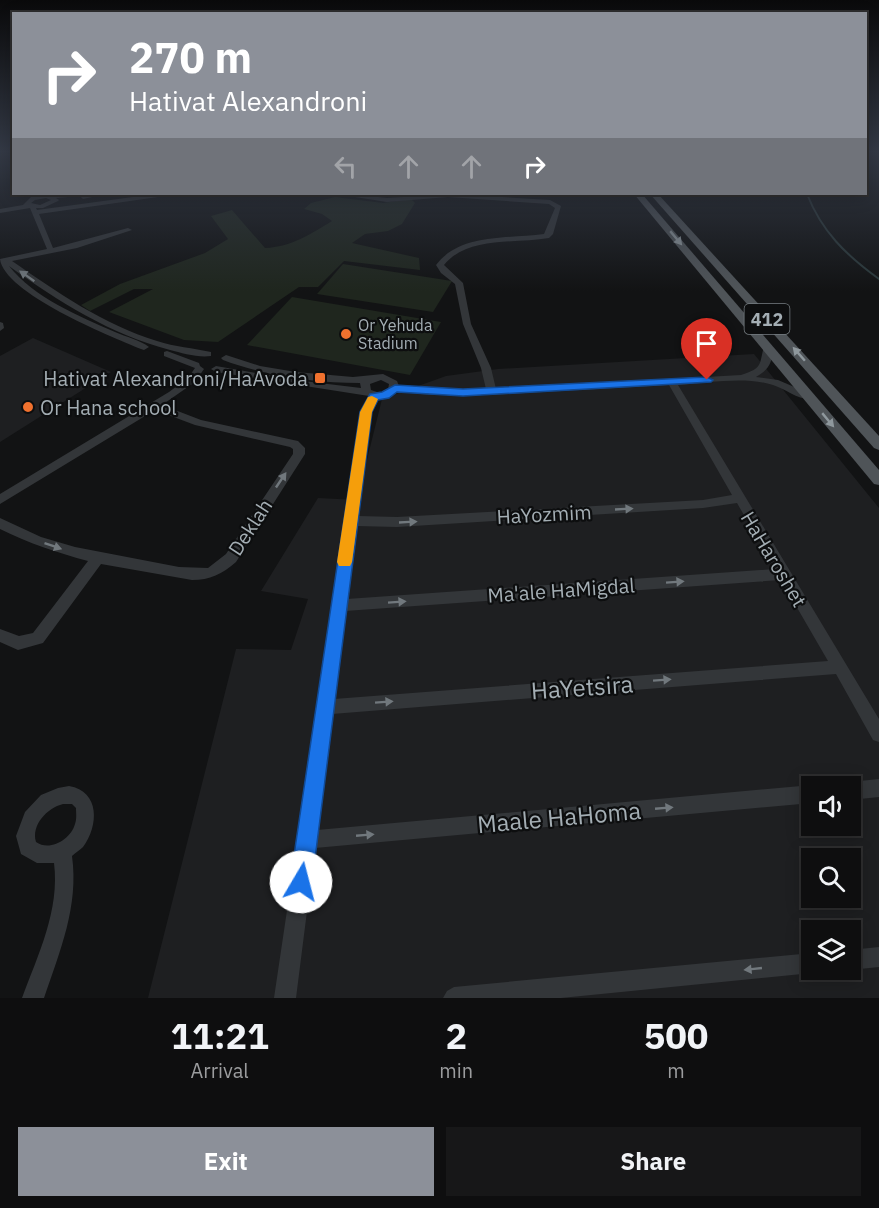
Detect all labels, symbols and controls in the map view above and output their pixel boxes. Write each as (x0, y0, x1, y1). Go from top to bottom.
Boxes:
text: 270 m (129, 30, 252, 85)
icon: right (30, 36, 108, 114)
text: Hativat Alexandroni (129, 83, 367, 118)
icon: left (329, 150, 362, 183)
icon: ahead (392, 150, 425, 183)
icon: ahead (455, 150, 488, 183)
icon: right (518, 150, 551, 183)
one-way arrow (669, 230, 682, 246)
one-way arrow (20, 270, 36, 282)
road number: 412 (744, 304, 789, 334)
place label: Or Yehuda Stadium (358, 315, 433, 353)
pin (681, 318, 732, 380)
marker: Or Yehuda Stadium (339, 327, 353, 341)
icon: arrive (690, 327, 723, 360)
one-way arrow (792, 346, 805, 362)
place label: Hativat Alexandroni/HaAvoda (43, 365, 308, 392)
marker: Hativat Alexandroni/HaAvoda (313, 371, 327, 385)
place label: Or Hana school (40, 394, 177, 421)
marker: Or Hana school (21, 400, 35, 414)
one-way arrow (821, 412, 834, 427)
one-way arrow (276, 471, 287, 488)
street label: Deklah (222, 493, 278, 561)
street label: HaYozmim (496, 498, 592, 530)
one-way arrow (614, 504, 633, 513)
street label: HaHaroshet (735, 506, 813, 612)
one-way arrow (399, 517, 418, 526)
one-way arrow (44, 542, 62, 552)
street label: Ma'ale HaMigdal (486, 571, 636, 609)
one-way arrow (666, 577, 685, 587)
one-way arrow (387, 597, 406, 607)
street label: HaYetsira (530, 667, 634, 707)
one-way arrow (652, 676, 671, 685)
one-way arrow (374, 697, 393, 707)
map controls (801, 776, 861, 980)
button: sound (801, 776, 861, 836)
street label: Maale HaHoma (476, 794, 642, 840)
one-way arrow (654, 803, 673, 813)
one-way arrow (356, 830, 375, 840)
button: search (801, 848, 861, 908)
position arrow (269, 850, 333, 914)
button: layers (801, 920, 861, 980)
one-way arrow (744, 964, 763, 974)
text: 11:21 (171, 1012, 269, 1059)
text: 2 (445, 1012, 467, 1059)
text: 500 (644, 1012, 708, 1059)
text: Arrival (191, 1057, 249, 1084)
text: min (439, 1057, 473, 1084)
text: m (667, 1057, 685, 1084)
button: Exit (18, 1127, 434, 1196)
button: Share (446, 1127, 861, 1196)

